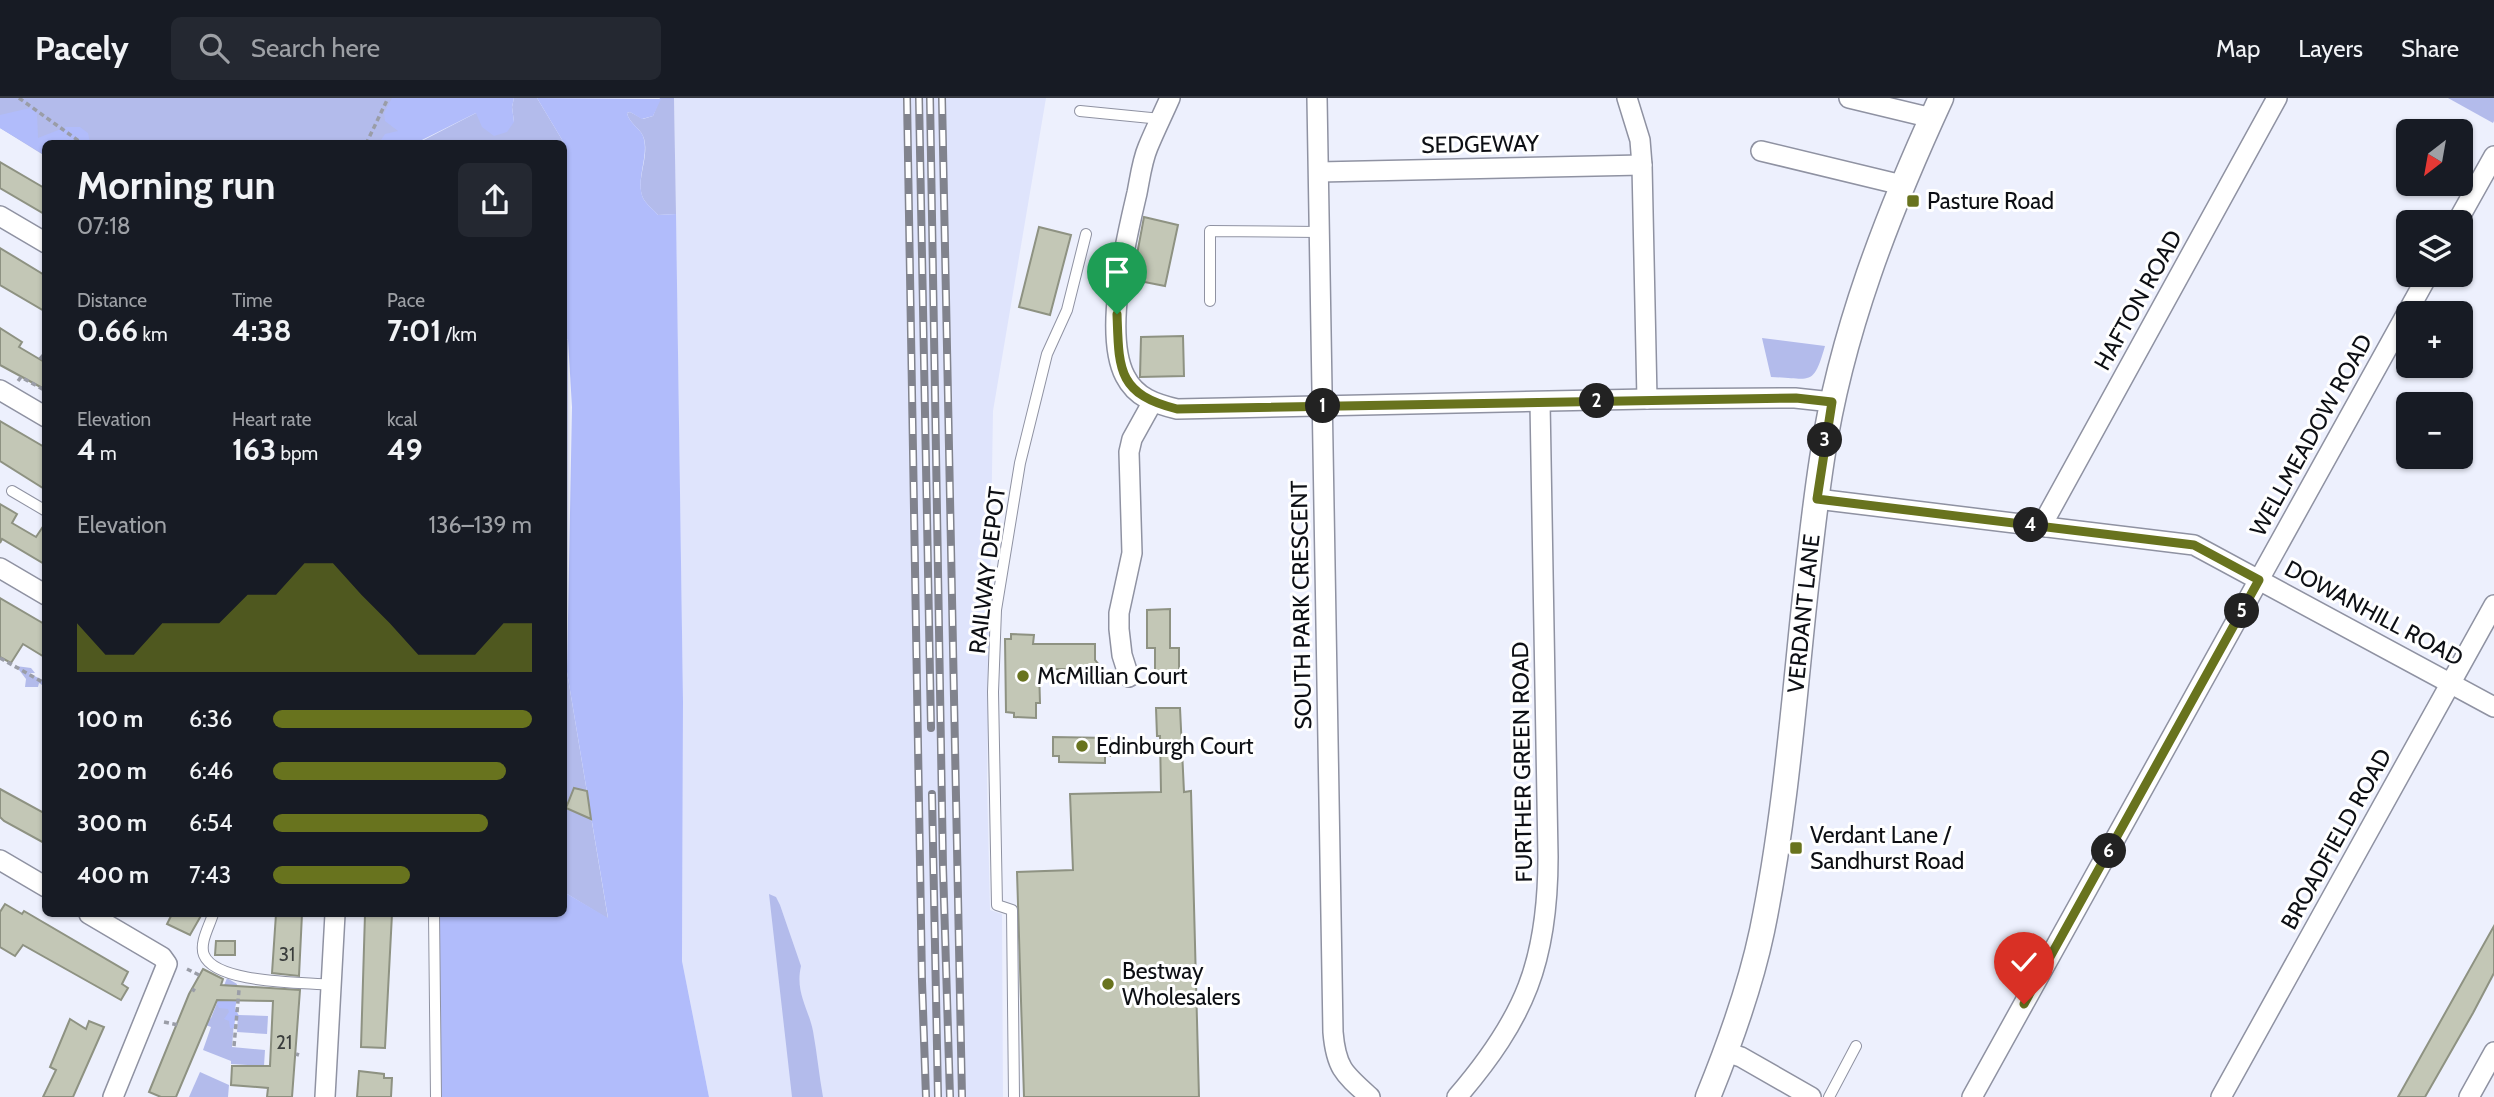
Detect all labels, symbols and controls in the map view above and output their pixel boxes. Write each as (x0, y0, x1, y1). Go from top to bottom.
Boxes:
search box (171, 17, 661, 80)
text: Pacely (35, 28, 129, 68)
icon: search (195, 29, 233, 67)
text: Search here (251, 32, 380, 64)
text: Map (2216, 34, 2260, 63)
text: Layers (2298, 34, 2363, 63)
text: Share (2401, 34, 2459, 63)
north arrow (2396, 119, 2473, 196)
map controls (2396, 119, 2473, 469)
street label: SEDGEWAY (1421, 129, 1540, 159)
text: Morning run (77, 162, 276, 209)
button: share (458, 163, 532, 237)
place label: Pasture Road (1927, 187, 2054, 215)
marker: Pasture Road (1905, 193, 1921, 209)
button: layers (2396, 210, 2473, 287)
text: 07:18 (77, 212, 131, 240)
street label: HAFTON ROAD (2088, 225, 2188, 375)
pin (1087, 242, 1147, 314)
icon: arrive (1098, 253, 1136, 291)
text: Distance (77, 289, 147, 312)
text: Time (232, 289, 272, 312)
text: Pace (387, 289, 425, 312)
button: + (2396, 301, 2473, 378)
text: 0.66 (77, 312, 138, 349)
text: 4:38 (232, 312, 292, 349)
text: 7:01 (387, 312, 441, 349)
text: km (138, 323, 168, 346)
text: /km (441, 323, 477, 346)
street label: WELLMEADOW ROAD (2244, 329, 2378, 541)
pin: 2 (1580, 384, 1614, 418)
pin: 1 (1306, 388, 1340, 424)
text: 2 (1591, 389, 1602, 412)
button: − (2396, 392, 2473, 469)
text: 1 (1319, 394, 1326, 417)
text: Elevation (77, 408, 151, 431)
text: Heart rate (232, 408, 312, 431)
text: kcal (387, 408, 417, 431)
pin: 3 (1808, 422, 1842, 458)
text: 3 (1819, 428, 1830, 451)
text: 4 (77, 431, 96, 468)
text: 163 (232, 431, 276, 468)
text: 49 (387, 431, 423, 468)
text: m (96, 442, 117, 465)
text: bpm (276, 442, 318, 465)
street label: SOUTH PARK CRESCENT (1285, 480, 1317, 730)
street label: RAILWAY DEPOT (963, 485, 1011, 655)
pin: 4 (2014, 508, 2048, 542)
text: Elevation (77, 511, 167, 539)
text: 136–139 m (428, 511, 532, 539)
text: 4 (2025, 513, 2036, 536)
street label: VERDANT LANE (1781, 533, 1826, 694)
street label: DOWANHILL ROAD (2280, 554, 2468, 672)
pin: 5 (2224, 594, 2260, 628)
text: 5 (2236, 599, 2247, 622)
street label: FURTHER GREEN ROAD (1506, 641, 1538, 883)
place label: McMillian Court (1037, 662, 1188, 690)
marker: McMillian Court (1015, 668, 1031, 684)
text: 100 m (77, 705, 143, 733)
text: 6:36 (189, 705, 232, 733)
place label: Edinburgh Court (1096, 732, 1254, 760)
marker: Edinburgh Court (1074, 738, 1090, 754)
street label: BROADFIELD ROAD (2275, 744, 2397, 934)
text: 200 m (77, 757, 147, 785)
text: 6:46 (189, 757, 233, 785)
text: 300 m (77, 809, 147, 837)
text: 6:54 (189, 809, 233, 837)
place label: Verdant Lane / Sandhurst Road (1810, 821, 1964, 875)
pin: 6 (2092, 834, 2126, 868)
text: 6 (2103, 839, 2114, 862)
marker: Verdant Lane / Sandhurst Road (1788, 840, 1804, 856)
text: 400 m (77, 861, 149, 889)
text: 7:43 (189, 861, 231, 889)
pin (1994, 932, 2054, 1004)
house number: 31 (279, 943, 295, 966)
icon: check (2005, 943, 2043, 981)
place label: Bestway Wholesalers (1122, 957, 1240, 1011)
marker: Bestway Wholesalers (1100, 976, 1116, 992)
house number: 21 (276, 1031, 292, 1054)

